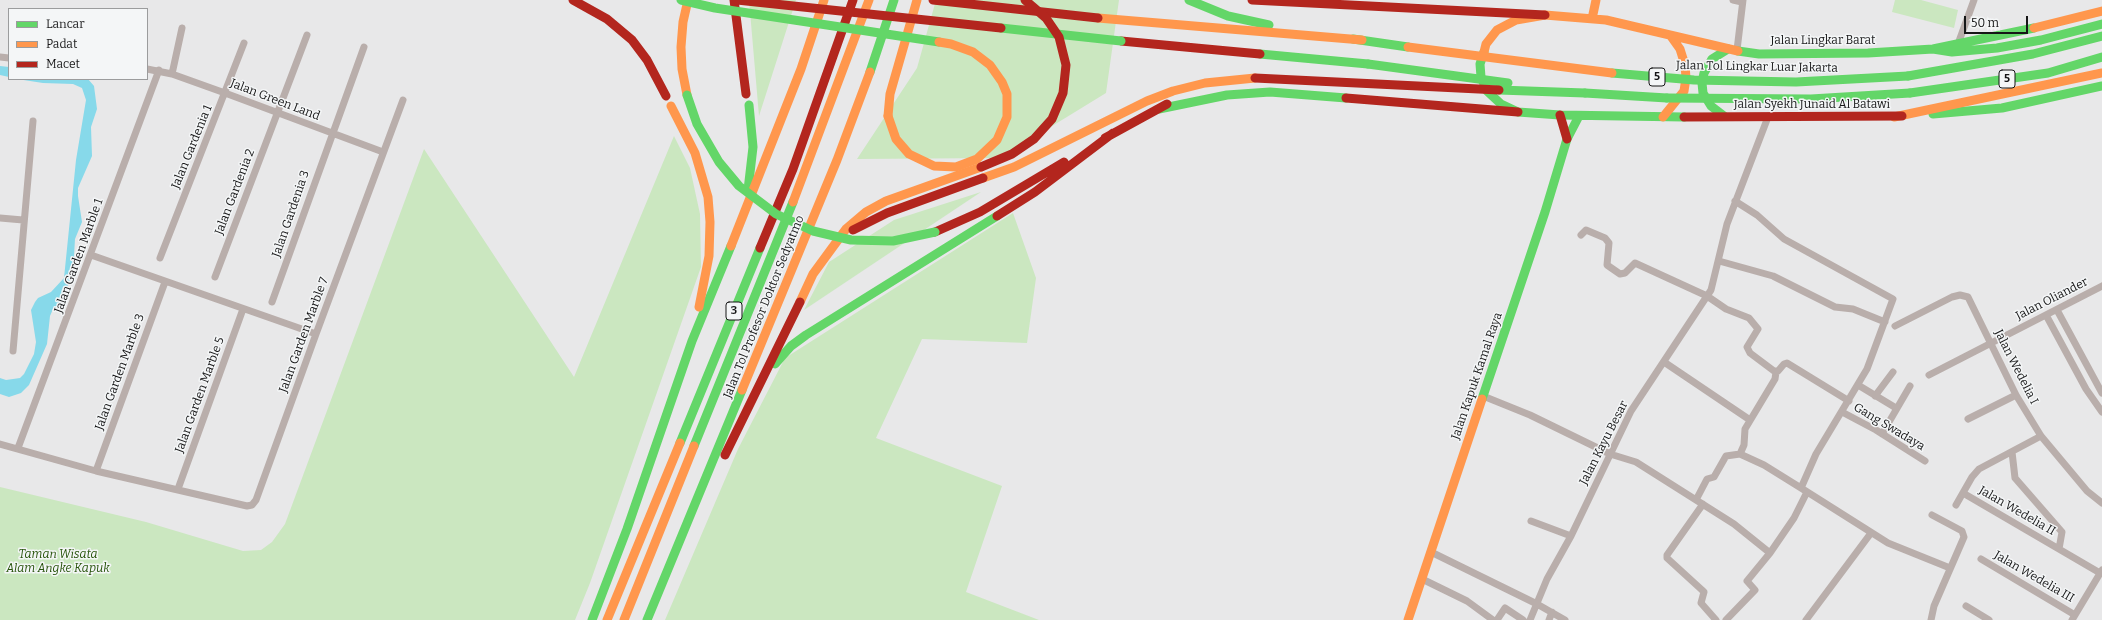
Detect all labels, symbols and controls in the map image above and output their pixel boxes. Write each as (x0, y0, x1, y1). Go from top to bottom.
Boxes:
legend (8, 8, 148, 80)
scale bar (1966, 8, 2030, 34)
text: 50 m (1971, 16, 1999, 30)
text: Lancar (46, 17, 84, 31)
street label: Jalan Lingkar Barat (1771, 34, 1875, 48)
text: Padat (46, 37, 77, 51)
text: Macet (46, 57, 80, 71)
street label: Jalan Tol Lingkar Luar Jakarta (1676, 58, 1838, 76)
road number: 5 (1649, 68, 1665, 86)
road number: 5 (1999, 70, 2015, 88)
street label: Jalan Green Land (228, 76, 322, 124)
street label: Jalan Syekh Junaid Al Batawi (1734, 98, 1890, 112)
street label: Jalan Gardenia 1 (169, 103, 215, 191)
street label: Jalan Gardenia 2 (212, 147, 258, 237)
street label: Jalan Gardenia 3 (269, 169, 313, 259)
street label: Jalan Garden Marble 1 (52, 197, 106, 315)
street label: Jalan Tol Profesor Doktor Sedyatmo (721, 213, 807, 401)
street label: Jalan Garden Marble 7 (276, 275, 332, 395)
street label: Jalan Oliander (2014, 275, 2090, 323)
road number: 3 (726, 302, 742, 320)
street label: Jalan Kapuk Kamal Raya (1448, 311, 1506, 441)
street label: Jalan Garden Marble 3 (92, 312, 148, 432)
street label: Jalan Wedelia I (1991, 327, 2041, 407)
street label: Jalan Garden Marble 5 (172, 335, 228, 455)
street label: Jalan Kayu Besar (1577, 399, 1631, 487)
street label: Gang Swadaya (1851, 400, 1927, 454)
street label: Jalan Wedelia II (1976, 483, 2058, 539)
park label: Taman Wisata Alam Angke Kapuk (6, 548, 110, 576)
street label: Jalan Wedelia III (1991, 548, 2077, 606)

